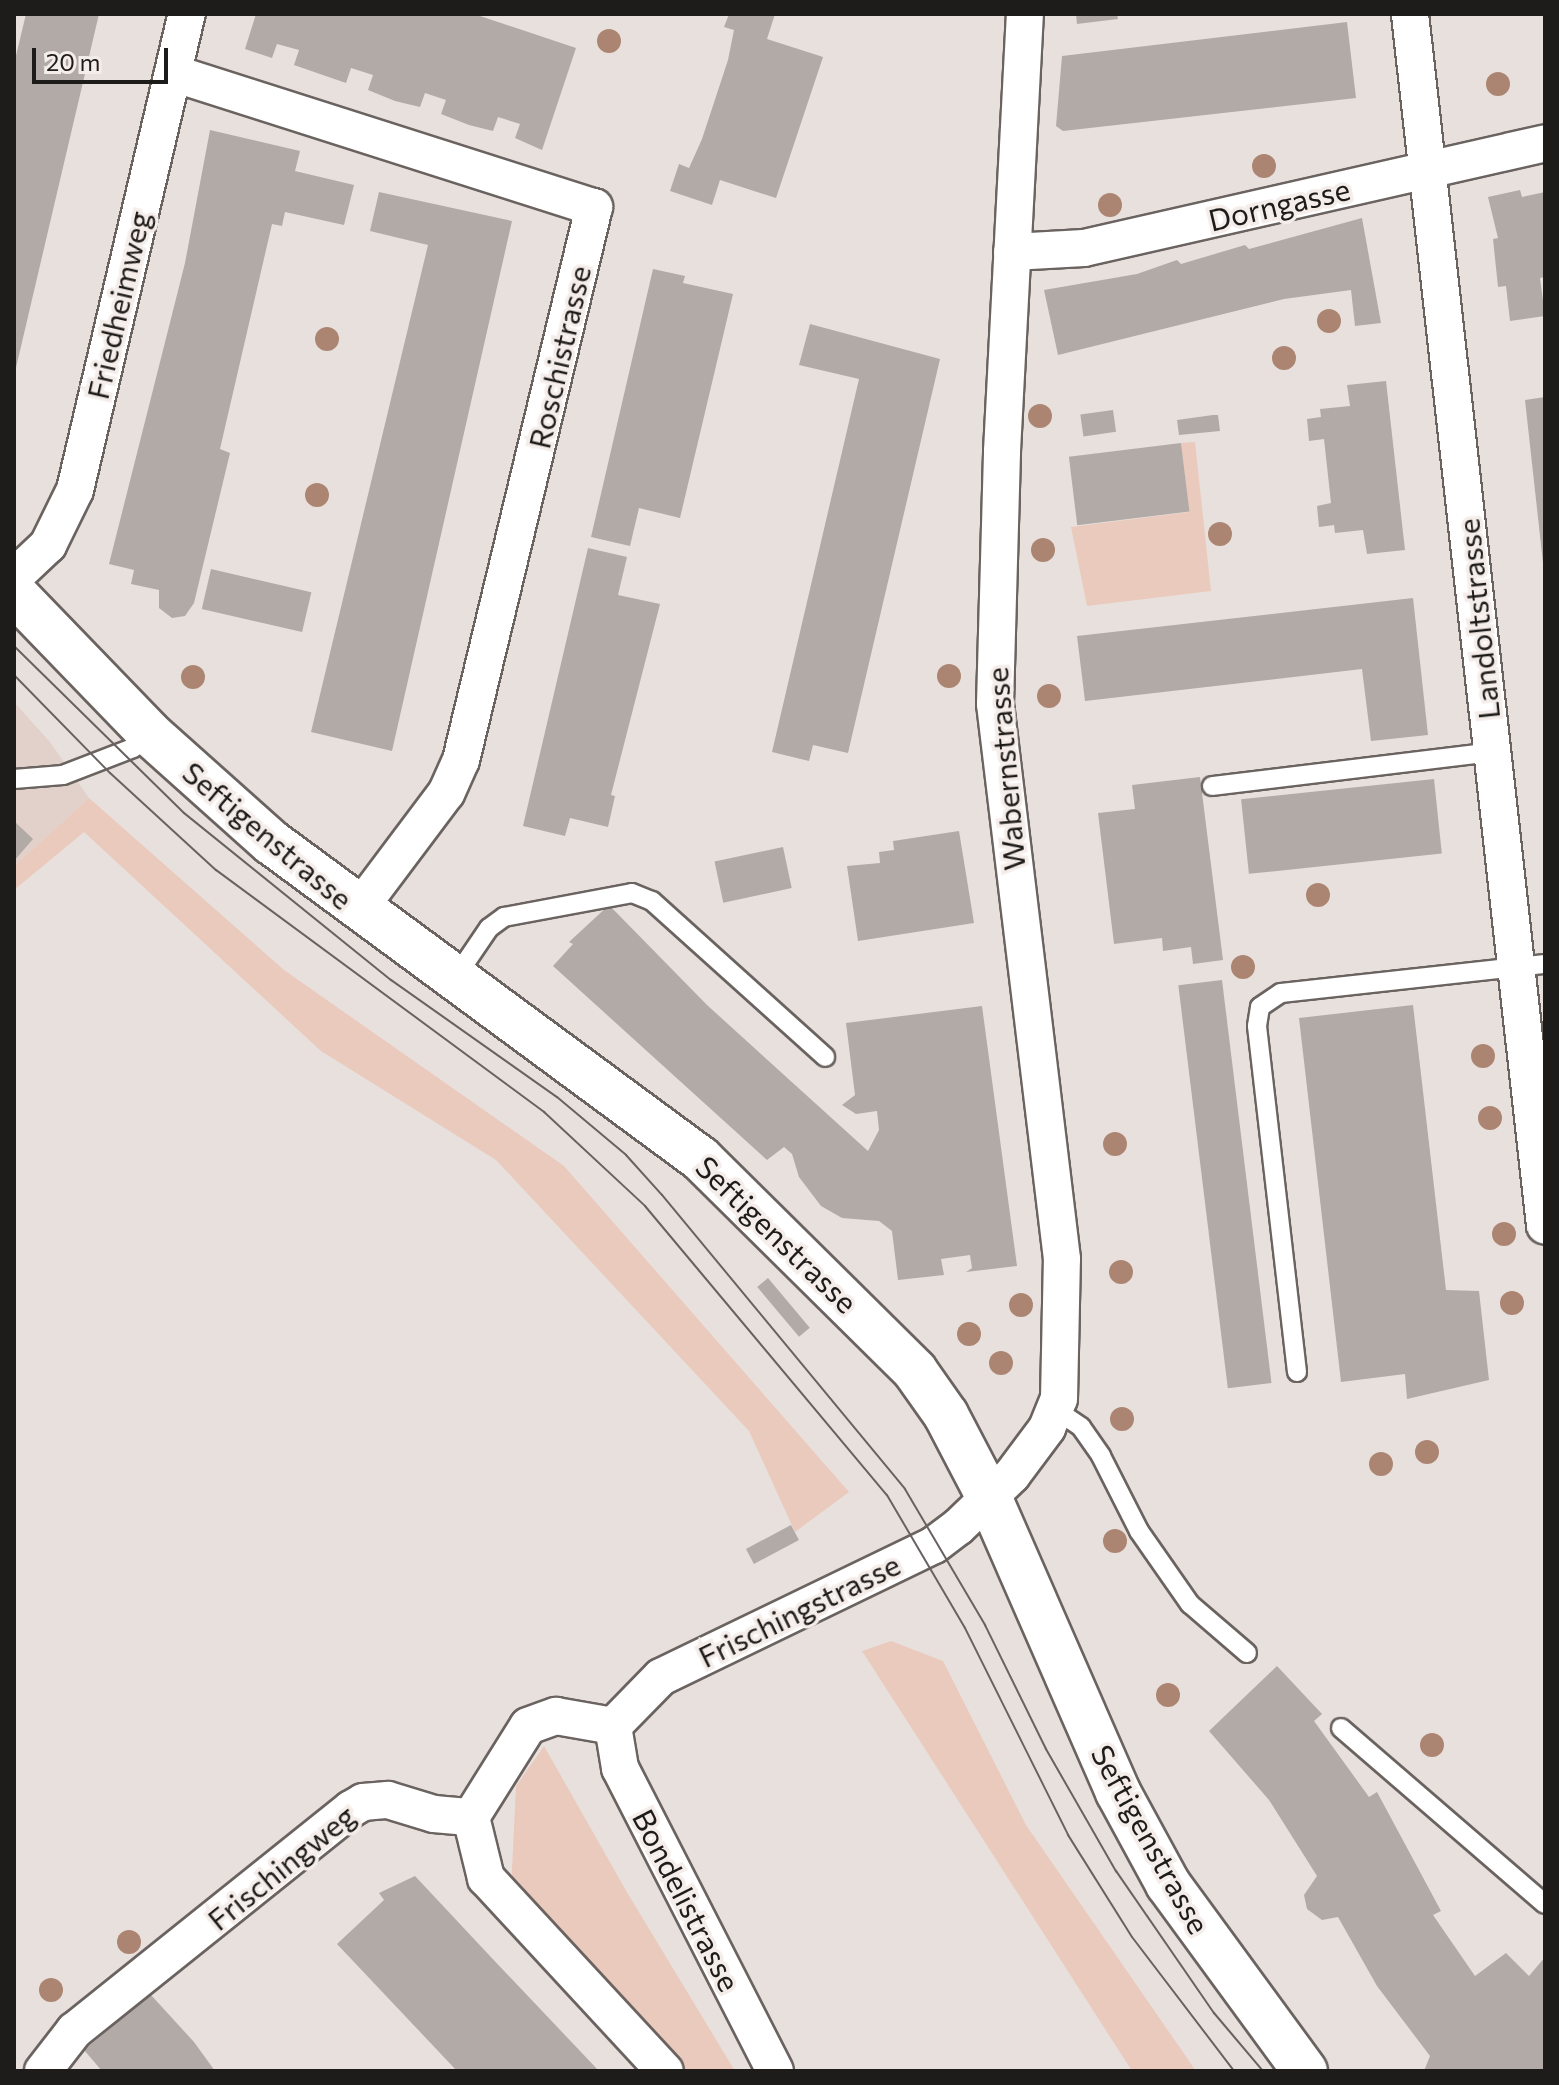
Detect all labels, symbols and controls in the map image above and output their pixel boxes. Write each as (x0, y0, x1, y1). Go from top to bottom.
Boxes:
scale bar (36, 32, 172, 82)
text: 20 m (46, 47, 100, 76)
street label: Dorngasse (1205, 170, 1353, 238)
street label: Friedheimweg (79, 208, 157, 402)
street label: Roschistrasse (520, 262, 598, 452)
street label: Landoltstrasse (1450, 517, 1506, 721)
street label: Wabernstrasse (978, 666, 1032, 872)
street label: Seftigenstrasse (176, 754, 360, 916)
street label: Seftigenstrasse (689, 1148, 865, 1320)
street label: Frischingstrasse (692, 1546, 906, 1674)
street label: Seftigenstrasse (1084, 1738, 1218, 1940)
street label: Frischingweg (200, 1797, 362, 1937)
street label: Bondelistrasse (626, 1803, 748, 1997)

